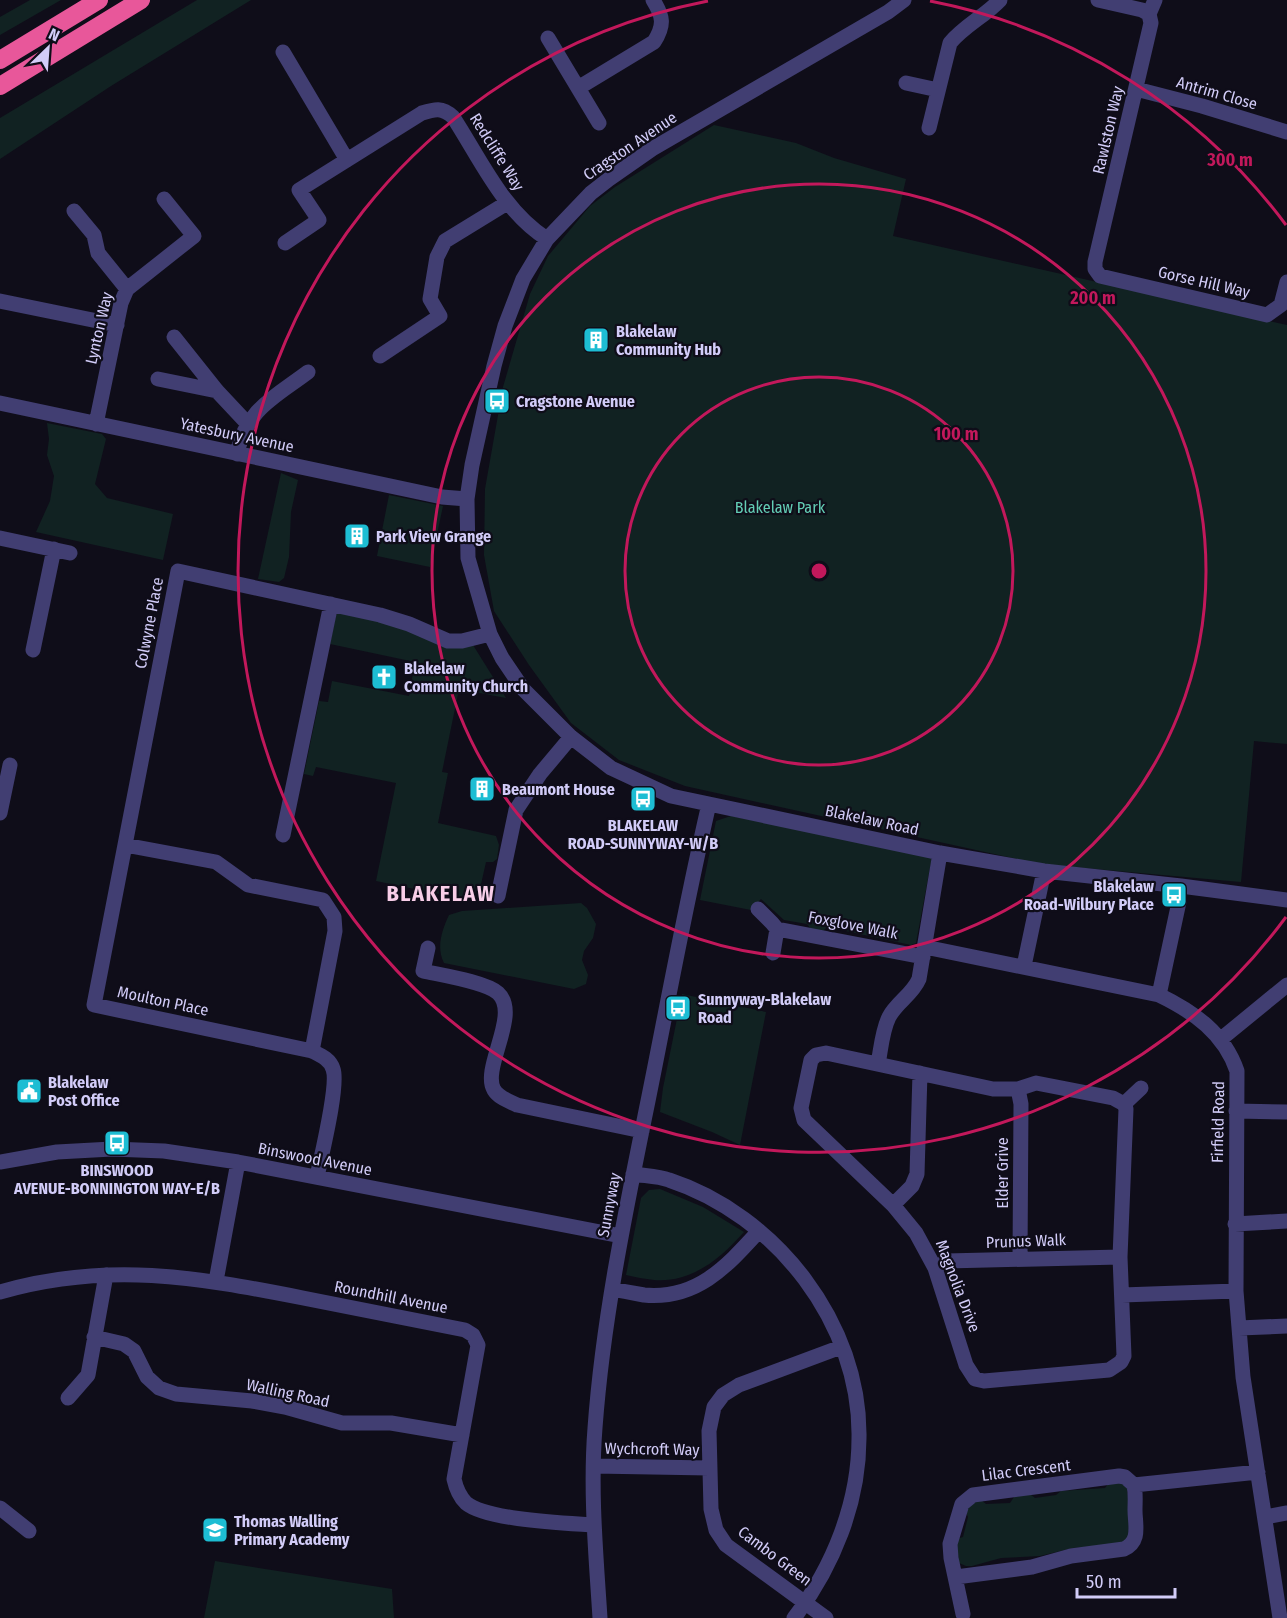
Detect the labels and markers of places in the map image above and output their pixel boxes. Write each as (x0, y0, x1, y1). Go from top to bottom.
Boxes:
place label: Blakelaw Community Hub (616, 322, 721, 359)
building icon: Blakelaw Community Hub (581, 325, 611, 355)
bus stop icon: Cragstone Avenue (482, 386, 512, 416)
place label: Cragstone Avenue (516, 392, 635, 411)
building icon: Park View Grange (342, 521, 372, 551)
place label: Park View Grange (376, 527, 491, 546)
centre of rings (809, 561, 829, 581)
place label: Blakelaw Community Church (404, 659, 528, 696)
church icon: Blakelaw Community Church (369, 662, 399, 692)
building icon: Beaumont House (467, 774, 497, 804)
place label: Beaumont House (502, 780, 615, 799)
bus stop icon: BLAKELAW ROAD-SUNNYWAY-W/B (628, 784, 658, 814)
place label: BLAKELAW ROAD-SUNNYWAY-W/B (568, 816, 718, 853)
place label: Blakelaw Road-Wilbury Place (1024, 877, 1154, 914)
bus stop icon: Blakelaw Road-Wilbury Place (1159, 880, 1189, 910)
place label: Sunnyway-Blakelaw Road (698, 990, 831, 1027)
bus stop icon: Sunnyway-Blakelaw Road (663, 993, 693, 1023)
place label: Blakelaw Post Office (48, 1073, 120, 1110)
public building icon: Blakelaw Post Office (14, 1076, 44, 1106)
bus stop icon: BINSWOOD AVENUE-BONNINGTON WAY-E/B (102, 1128, 132, 1158)
place label: BINSWOOD AVENUE-BONNINGTON WAY-E/B (13, 1161, 220, 1198)
place label: Thomas Walling Primary Academy (234, 1512, 350, 1549)
school or university icon: Thomas Walling Primary Academy (200, 1515, 230, 1545)

